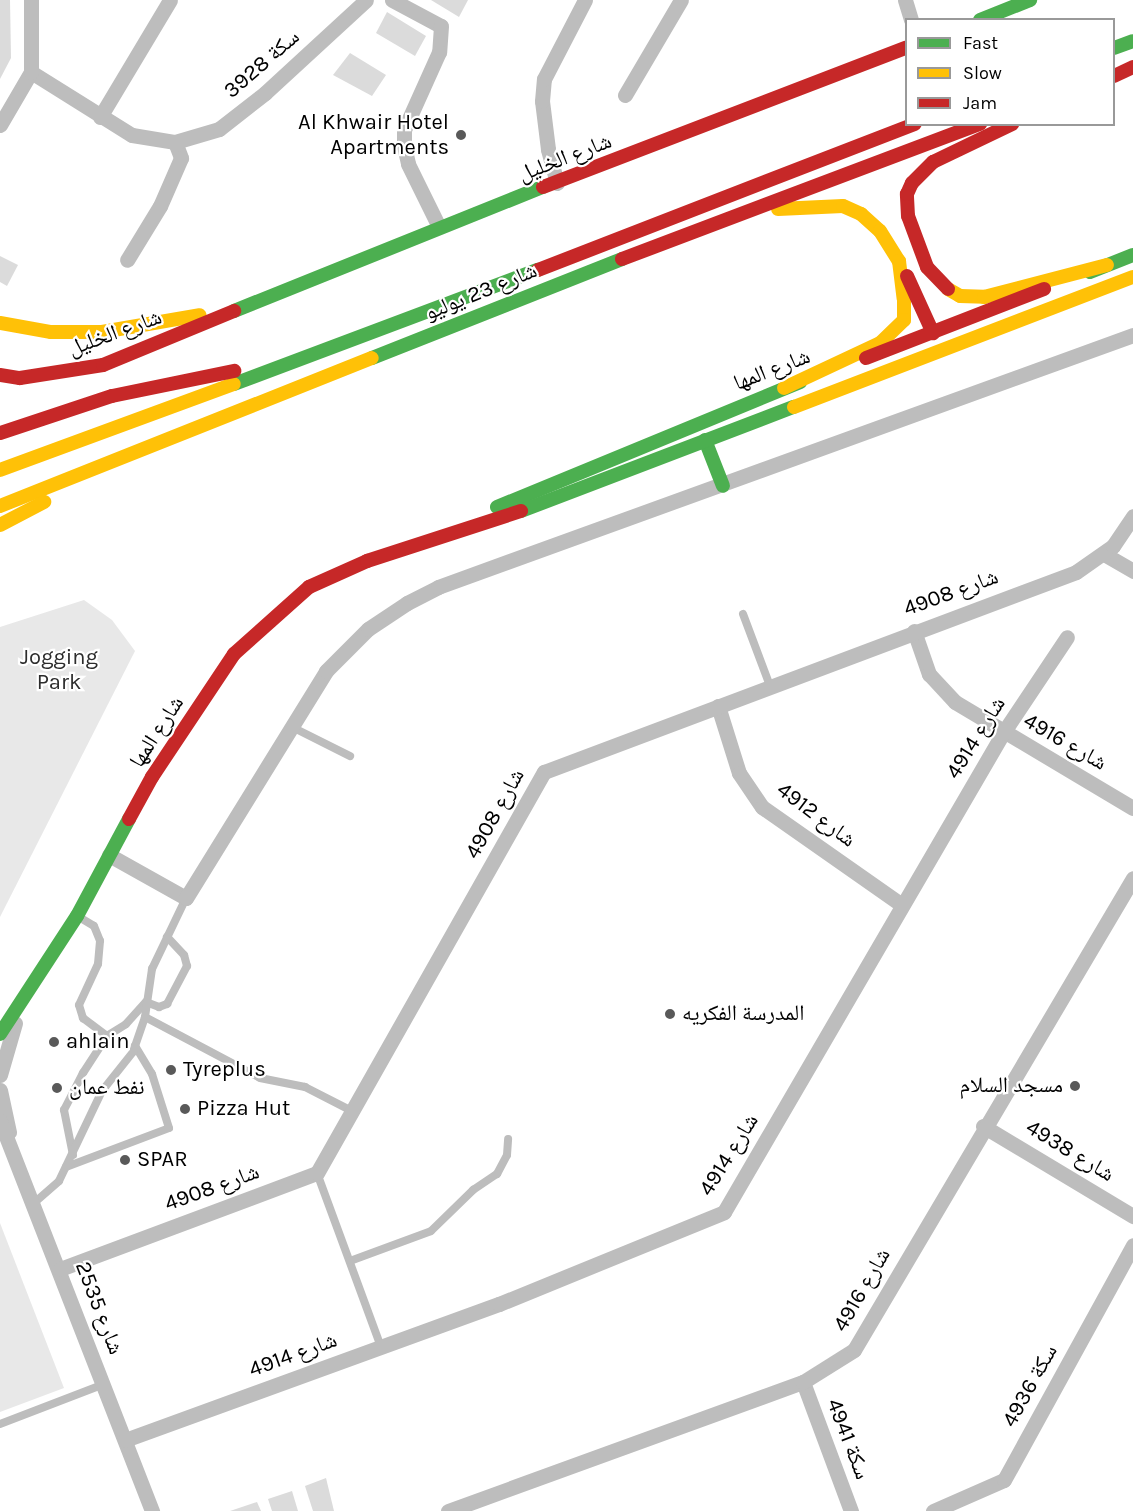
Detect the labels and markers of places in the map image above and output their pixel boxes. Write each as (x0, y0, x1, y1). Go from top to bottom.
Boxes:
place label: Al Khwair Hotel Apartments (298, 109, 449, 160)
marker: Al Khwair Hotel Apartments (454, 128, 468, 142)
place label: المدرسة الفكريه (682, 1001, 804, 1027)
marker: المدرسة الفكريه (663, 1007, 677, 1021)
place label: ahlain (66, 1029, 129, 1055)
marker: ahlain (47, 1035, 61, 1049)
place label: Tyreplus (183, 1057, 266, 1083)
marker: Tyreplus (164, 1063, 178, 1077)
place label: مسجد السلام (959, 1073, 1063, 1099)
place label: نفط عمان (69, 1075, 144, 1101)
marker: مسجد السلام (1068, 1079, 1082, 1093)
marker: نفط عمان (50, 1081, 64, 1095)
place label: Pizza Hut (197, 1096, 290, 1122)
marker: Pizza Hut (178, 1102, 192, 1116)
place label: SPAR (137, 1147, 188, 1173)
marker: SPAR (118, 1153, 132, 1167)

